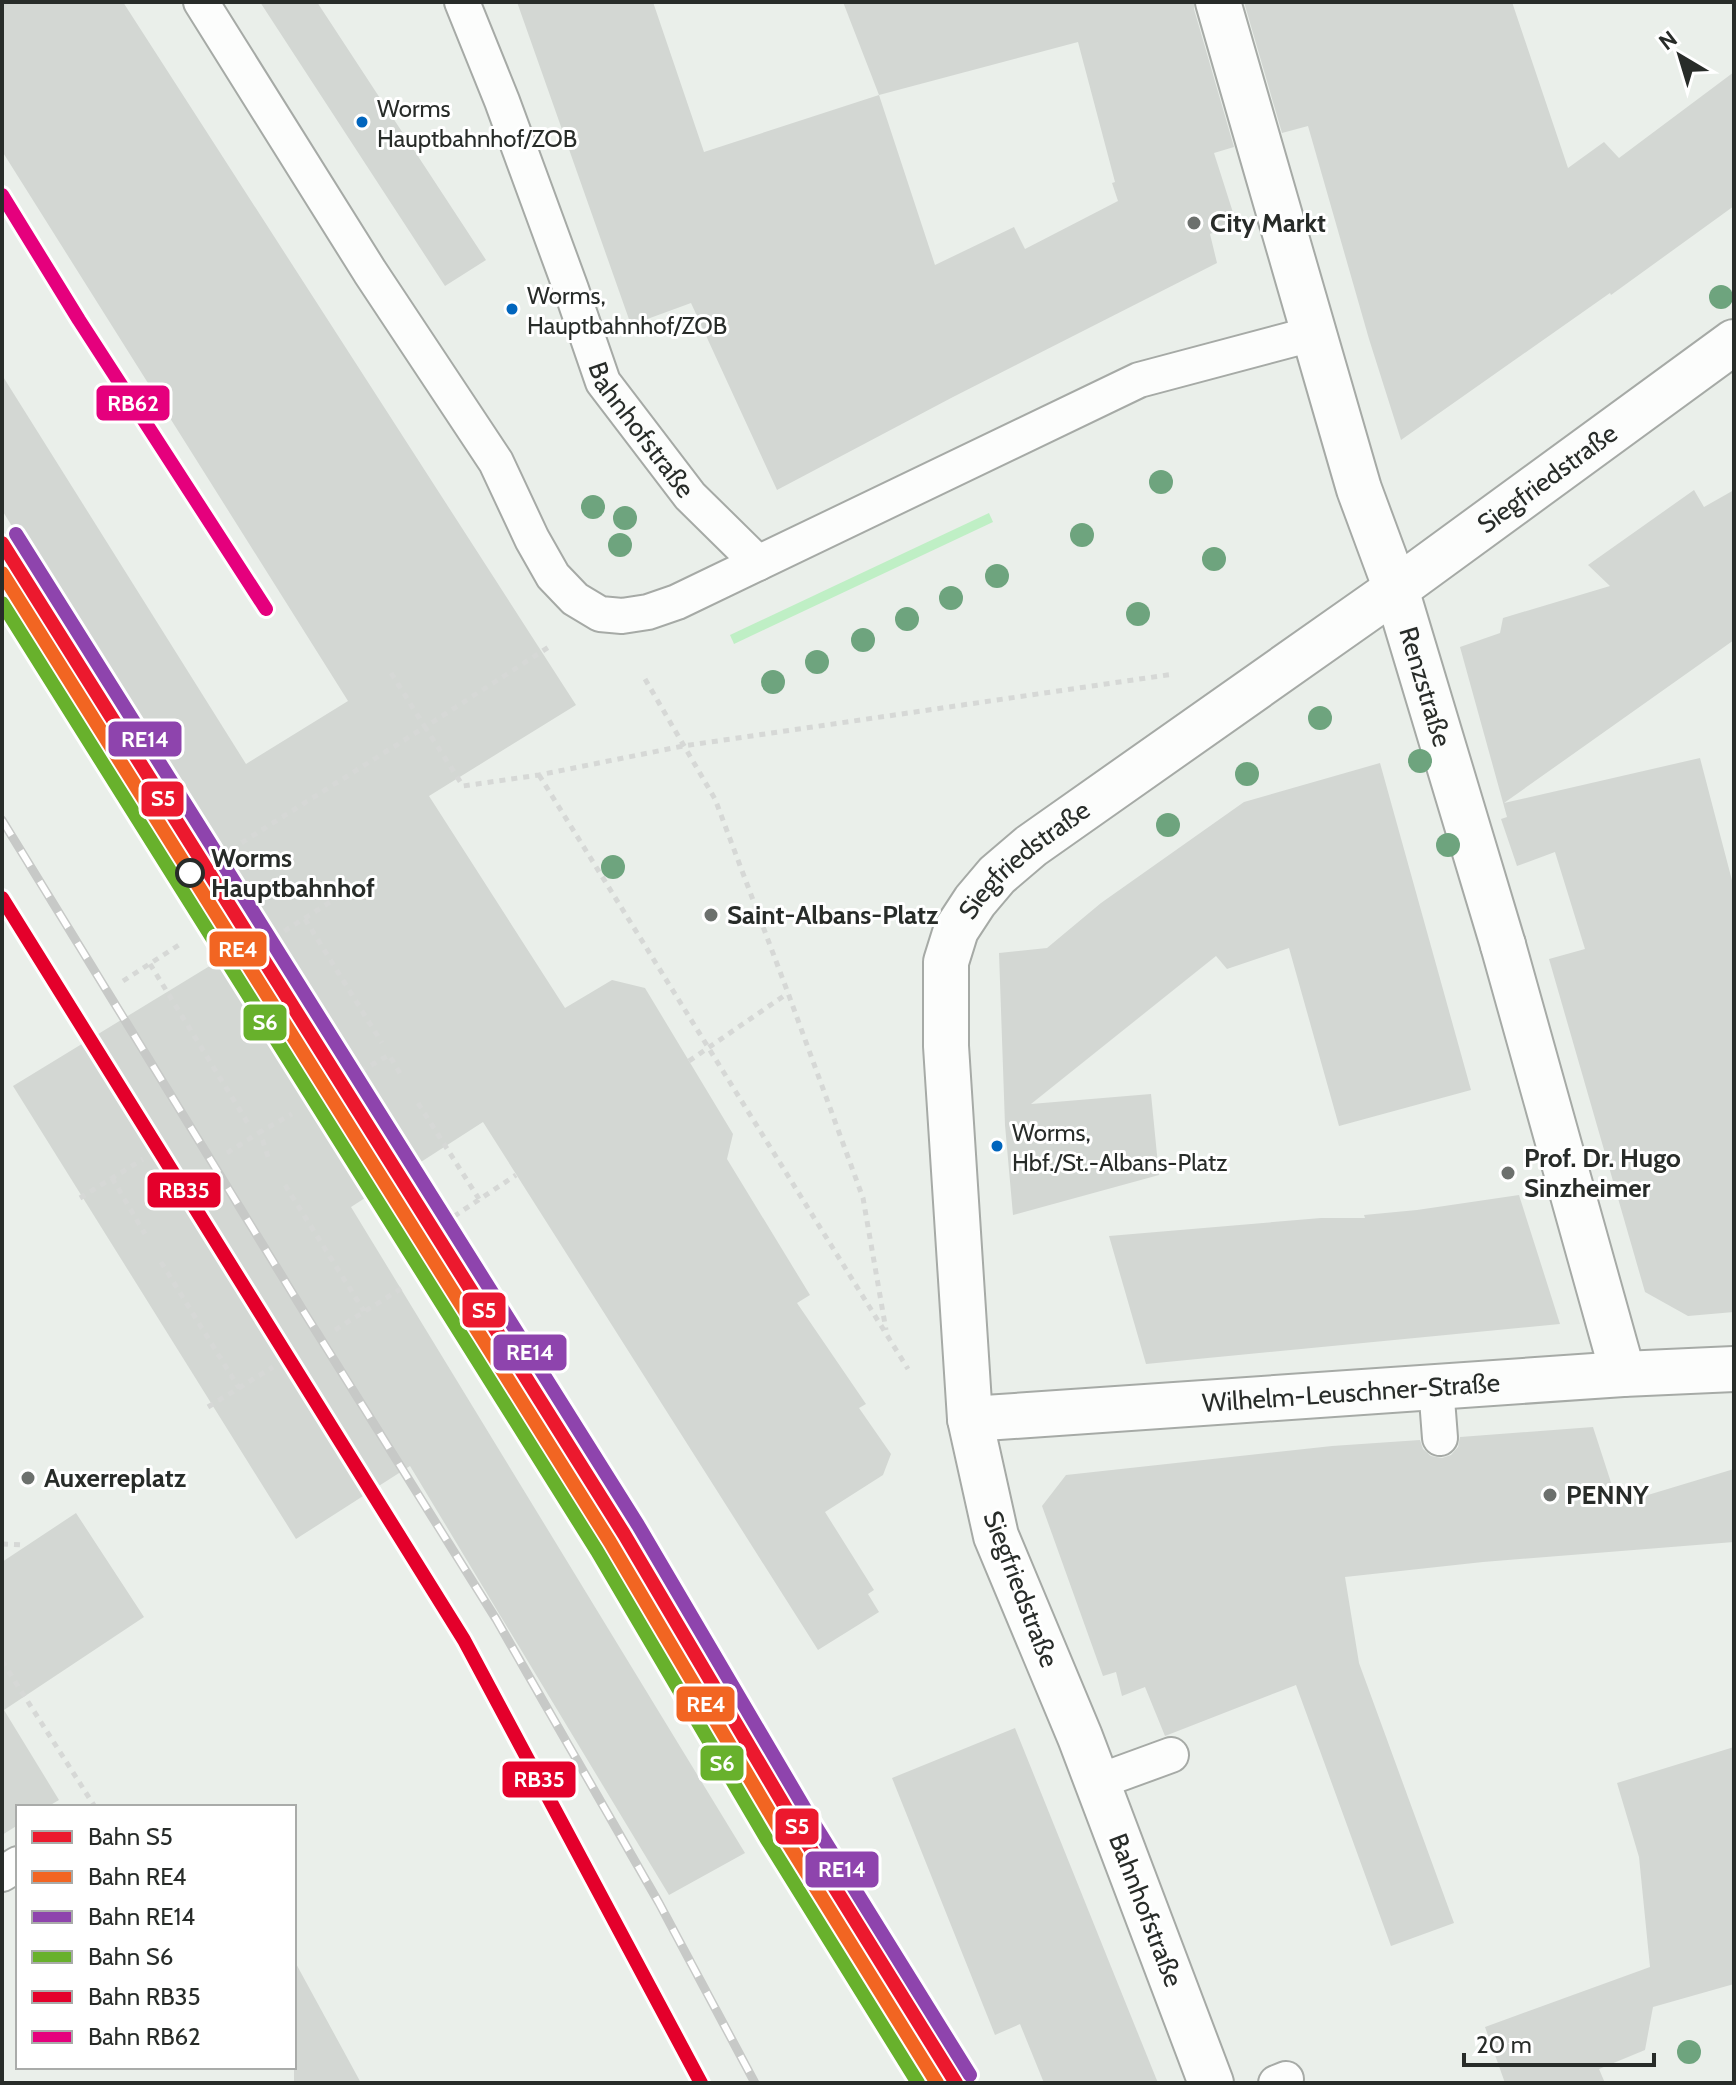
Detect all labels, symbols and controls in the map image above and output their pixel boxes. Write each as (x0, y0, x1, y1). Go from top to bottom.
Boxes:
north arrow (1640, 16, 1720, 96)
text: N (1654, 25, 1682, 56)
place label: Worms Hauptbahnhof/ZOB (377, 94, 577, 153)
marker: Worms Hauptbahnhof/ZOB (354, 114, 370, 130)
place label: City Markt (1210, 207, 1326, 239)
marker: City Markt (1185, 214, 1203, 232)
place label: Worms, Hauptbahnhof/ZOB (527, 281, 727, 340)
marker: Worms, Hauptbahnhof/ZOB (504, 301, 520, 317)
street label: Bahnhofstraße (581, 358, 702, 504)
line badge: RB62 (95, 384, 171, 422)
text: RB62 (107, 390, 159, 417)
street label: Siegfriedstraße (1471, 417, 1623, 540)
street label: Renzstraße (1392, 623, 1458, 750)
line badge: RE14 (107, 720, 183, 758)
text: RE14 (121, 726, 169, 753)
line badge: S5 (140, 780, 185, 818)
text: S5 (151, 785, 175, 812)
street label: Siegfriedstraße (952, 794, 1096, 925)
place label: Worms Hauptbahnhof (211, 842, 375, 904)
marker: Worms Hauptbahnhof (176, 859, 204, 887)
place label: Saint-Albans-Platz (727, 899, 938, 931)
marker: Saint-Albans-Platz (702, 906, 720, 924)
line badge: RE4 (208, 930, 268, 968)
text: RE4 (218, 936, 258, 963)
line badge: S6 (242, 1003, 288, 1042)
text: S6 (252, 1009, 278, 1036)
place label: Worms, Hbf./St.-Albans-Platz (1012, 1118, 1227, 1177)
marker: Worms, Hbf./St.-Albans-Platz (989, 1138, 1005, 1154)
place label: Prof. Dr. Hugo Sinzheimer (1524, 1142, 1681, 1204)
marker: Prof. Dr. Hugo Sinzheimer (1499, 1164, 1517, 1182)
line badge: RB35 (146, 1171, 222, 1209)
text: RB35 (158, 1177, 210, 1204)
line badge: S5 (461, 1291, 507, 1329)
text: S5 (472, 1297, 496, 1324)
line badge: RE14 (492, 1333, 568, 1372)
text: RE14 (506, 1339, 554, 1366)
street label: Wilhelm-Leuschner-Straße (1201, 1367, 1501, 1419)
place label: Auxerreplatz (44, 1462, 186, 1494)
marker: Auxerreplatz (19, 1469, 37, 1487)
place label: PENNY (1566, 1479, 1649, 1511)
marker: PENNY (1541, 1486, 1559, 1504)
street label: Siegfriedstraße (976, 1506, 1066, 1672)
line badge: RE4 (675, 1685, 736, 1723)
text: RE4 (686, 1691, 726, 1718)
line badge: S6 (699, 1744, 745, 1782)
text: S6 (709, 1750, 735, 1777)
line badge: RB35 (501, 1760, 577, 1799)
text: RB35 (513, 1766, 565, 1793)
legend (16, 1805, 296, 2069)
line badge: S5 (774, 1807, 820, 1846)
text: S5 (785, 1813, 809, 1840)
text: Bahn S5 (88, 1822, 173, 1851)
street label: Bahnhofstraße (1102, 1829, 1190, 1991)
line badge: RE14 (804, 1850, 880, 1889)
text: RE14 (818, 1856, 866, 1883)
text: Bahn RE4 (88, 1862, 187, 1891)
text: Bahn RE14 (88, 1902, 195, 1931)
text: Bahn S6 (88, 1942, 173, 1971)
text: Bahn RB35 (88, 1982, 200, 2011)
scale bar (1464, 2017, 1654, 2067)
text: Bahn RB62 (88, 2022, 201, 2051)
text: 20 m (1476, 2030, 1532, 2059)

